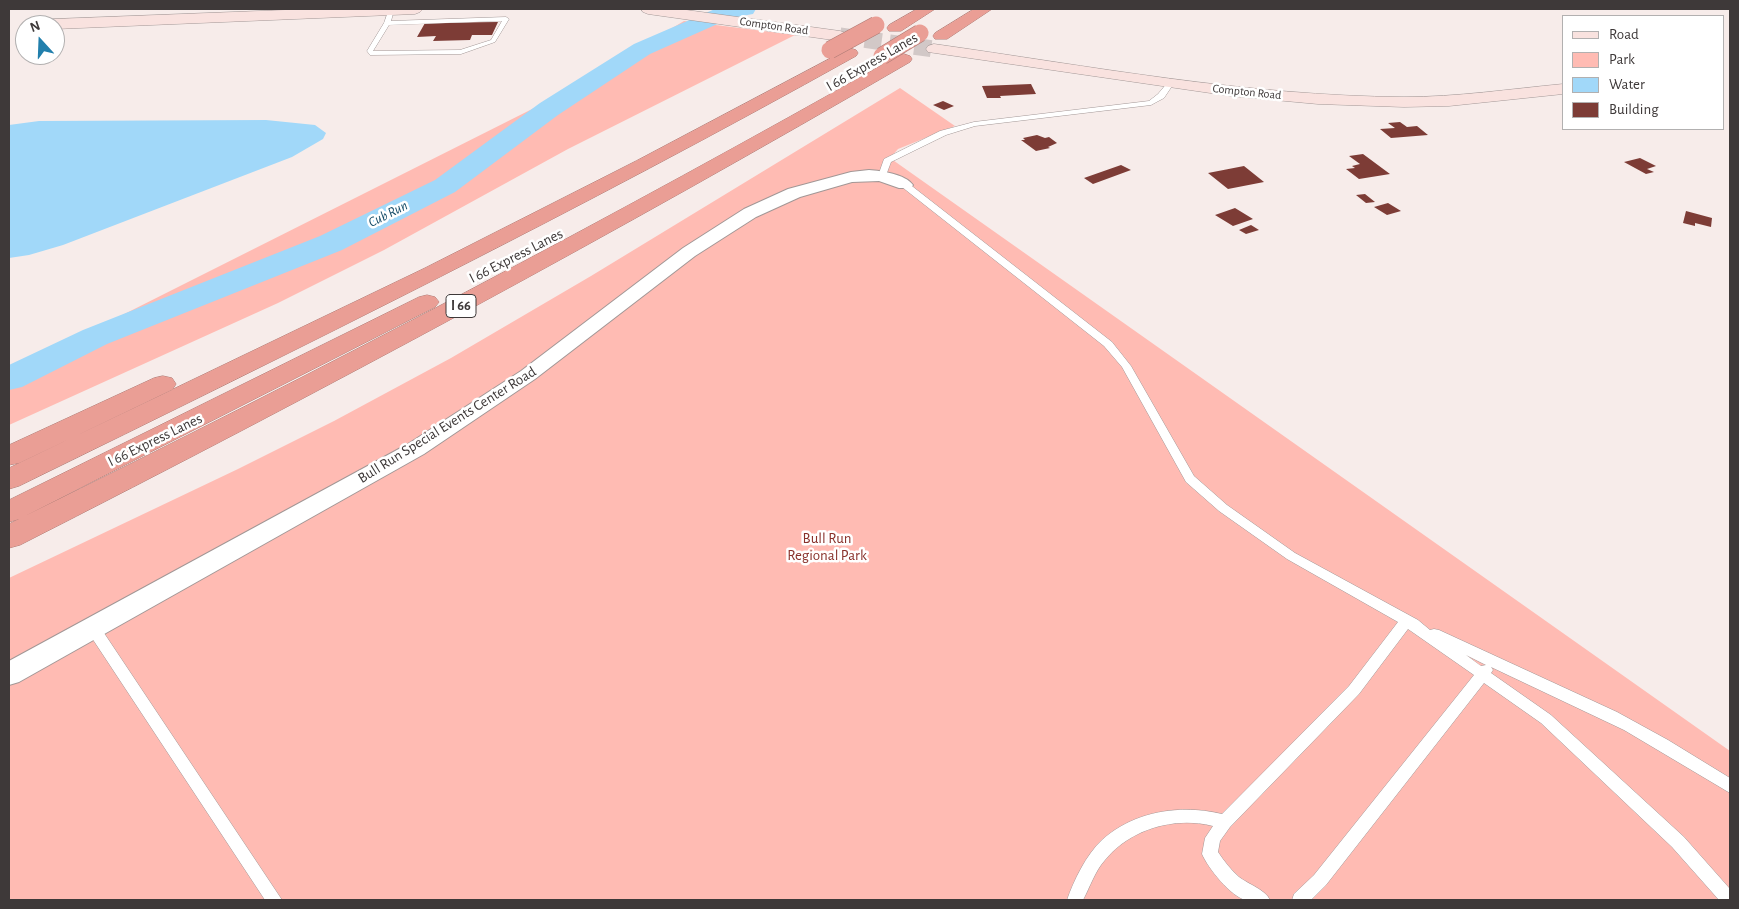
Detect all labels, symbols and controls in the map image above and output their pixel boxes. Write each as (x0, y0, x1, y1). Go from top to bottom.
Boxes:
street label: Compton Road (739, 14, 809, 38)
north arrow (15, 15, 65, 65)
legend (1562, 15, 1724, 130)
text: N (28, 19, 42, 35)
text: Road (1609, 27, 1639, 42)
street label: I 66 Express Lanes (823, 28, 921, 96)
text: Park (1609, 52, 1635, 67)
text: Water (1609, 77, 1645, 92)
street label: Compton Road (1212, 81, 1282, 103)
text: Building (1609, 102, 1659, 117)
water label: Cub Run (366, 197, 410, 231)
street label: I 66 Express Lanes (466, 225, 566, 287)
road number: I 66 (446, 294, 476, 318)
street label: Bull Run Special Events Center Road (355, 363, 539, 487)
street label: I 66 Express Lanes (105, 409, 205, 471)
park label: Bull Run Regional Park (787, 529, 867, 564)

